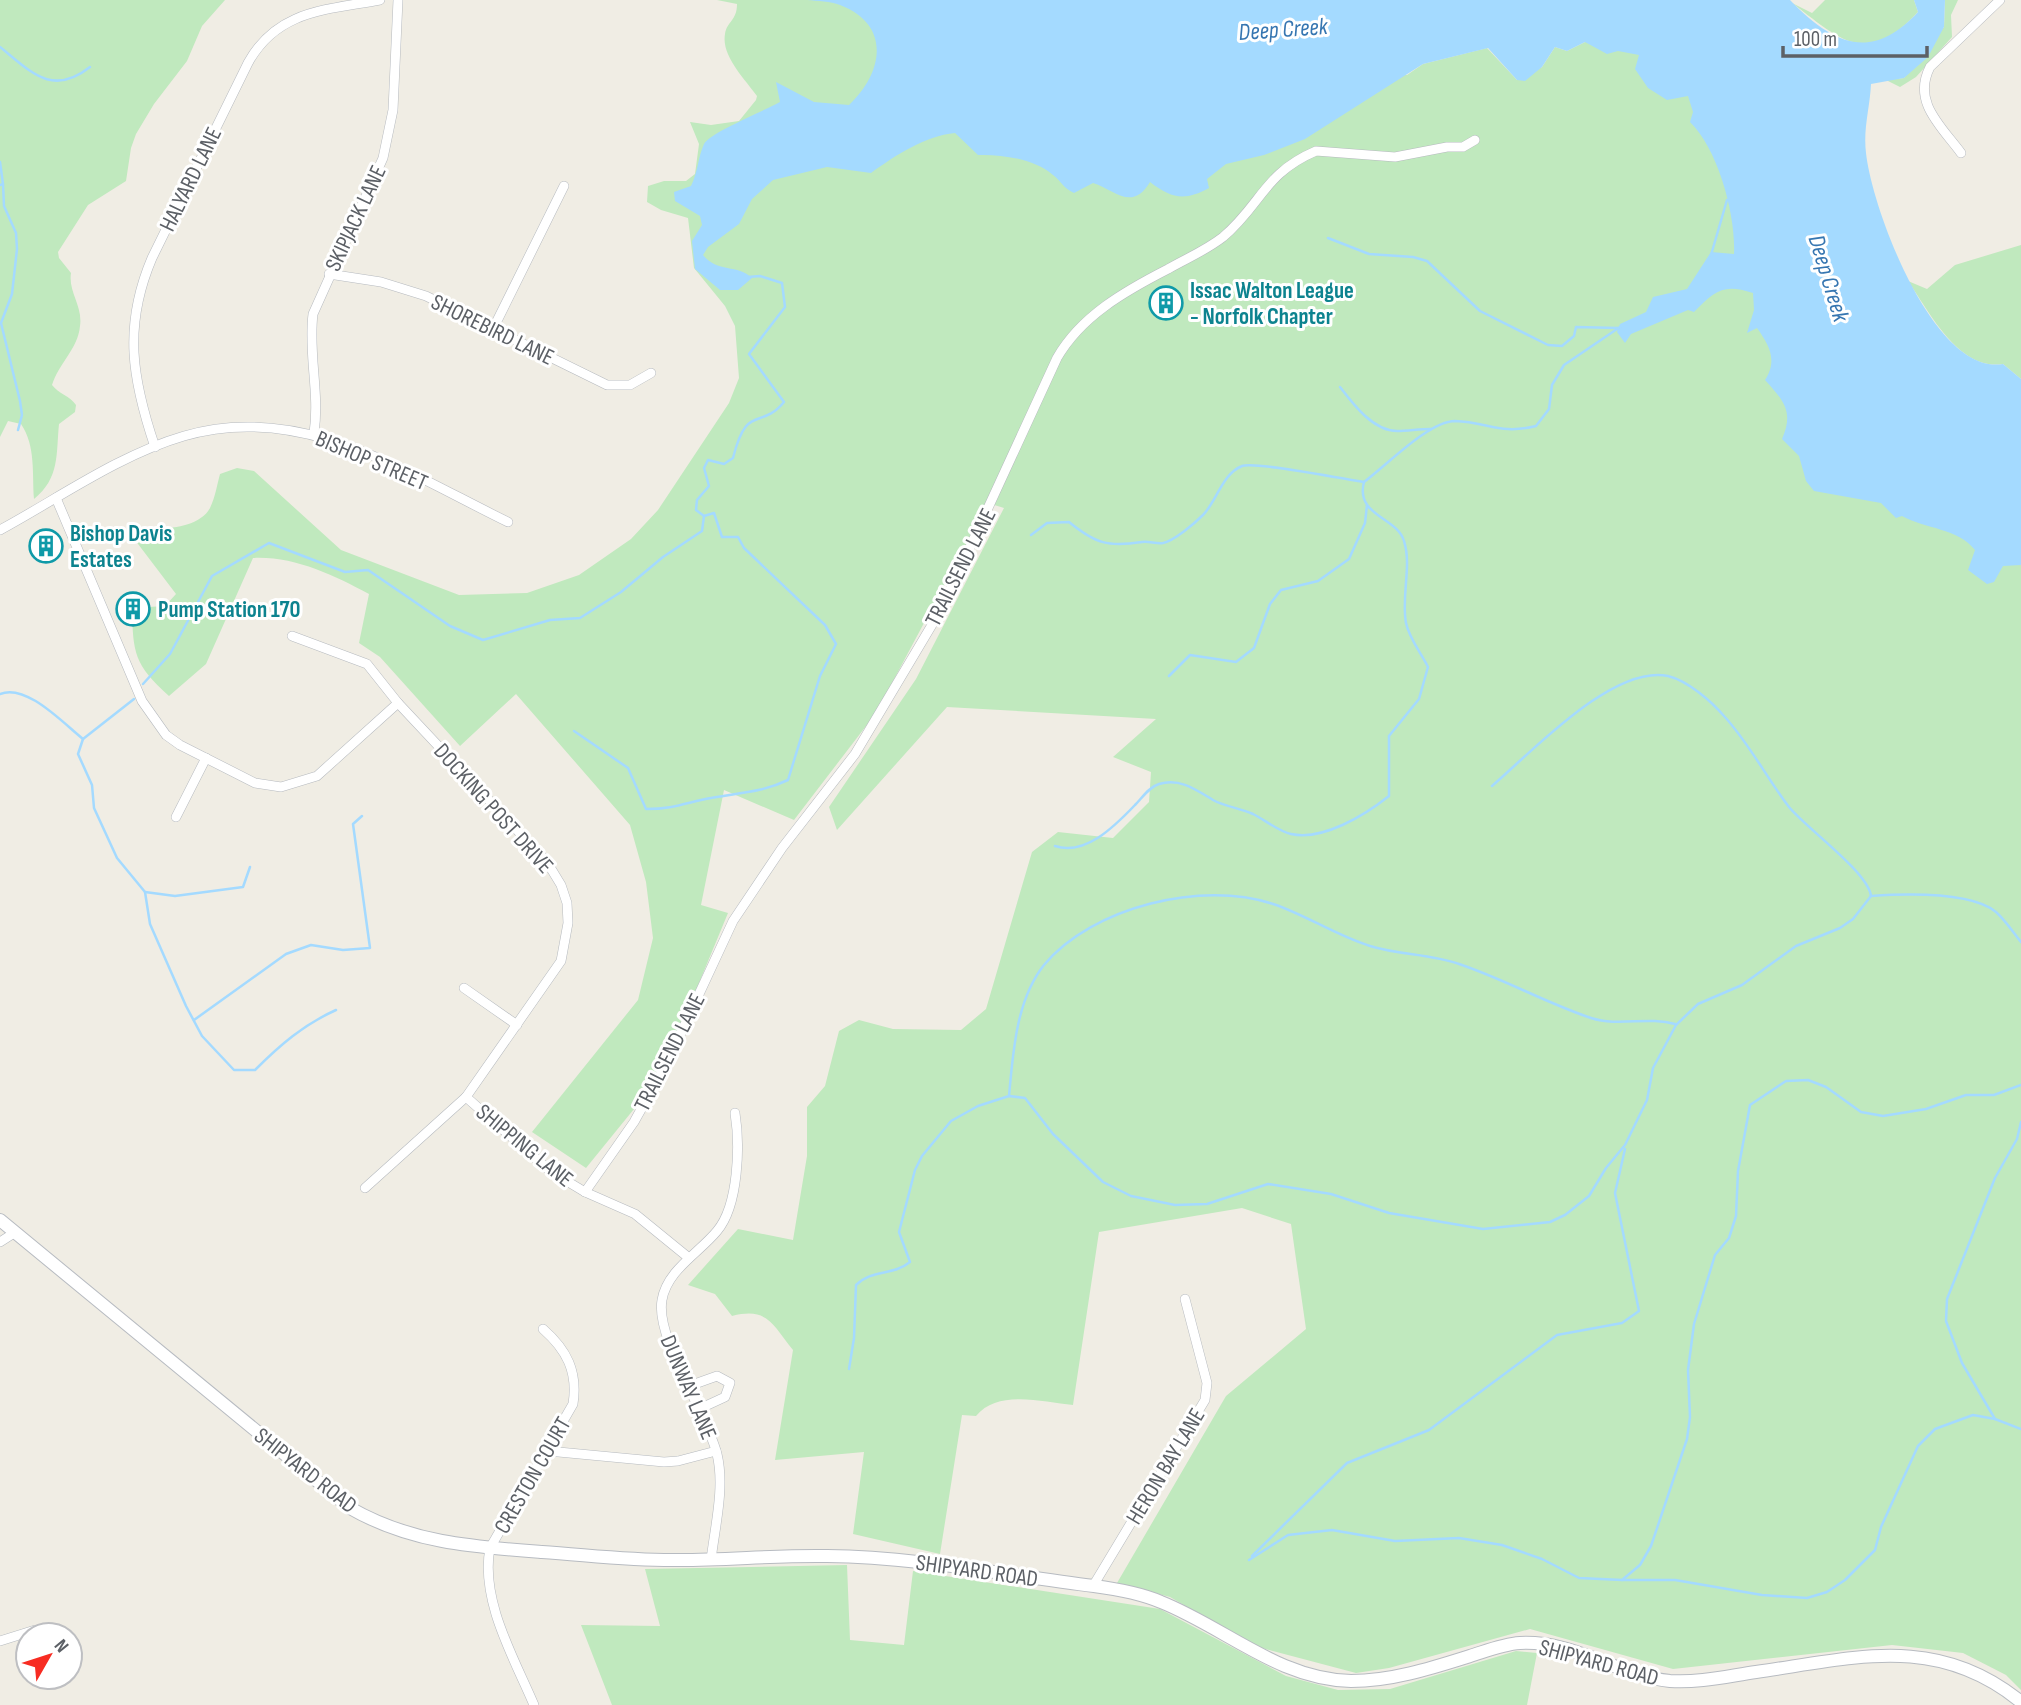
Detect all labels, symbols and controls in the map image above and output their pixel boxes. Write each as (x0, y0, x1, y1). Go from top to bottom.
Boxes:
water label: Deep Creek (1238, 12, 1330, 47)
scale bar (1783, 14, 1926, 58)
text: 100 m (1794, 27, 1837, 52)
street label: HALYARD LANE (154, 123, 228, 236)
street label: SKIPJACK LANE (319, 161, 393, 276)
water label: Deep Creek (1802, 231, 1856, 326)
place label: Issac Walton League - Norfolk Chapter (1190, 277, 1354, 331)
building icon: Issac Walton League - Norfolk Chapter (1147, 284, 1185, 322)
street label: SHOREBIRD LANE (427, 288, 559, 372)
street label: BISHOP STREET (311, 425, 432, 497)
street label: TRAILSEND LANE (919, 504, 1003, 631)
place label: Bishop Davis Estates (70, 520, 173, 574)
building icon: Bishop Davis Estates (27, 527, 65, 565)
building icon: Pump Station 170 (114, 590, 152, 628)
place label: Pump Station 170 (158, 596, 300, 624)
street label: DOCKING POST DRIVE (427, 738, 559, 880)
street label: TRAILSEND LANE (628, 989, 712, 1116)
street label: SHIPPING LANE (470, 1098, 579, 1193)
street label: DUNWAY LANE (654, 1331, 723, 1444)
street label: HERON BAY LANE (1120, 1403, 1211, 1530)
street label: CRESTON COURT (488, 1412, 577, 1539)
street label: SHIPYARD ROAD (248, 1422, 362, 1520)
street label: SHIPYARD ROAD (914, 1549, 1040, 1593)
north arrow (14, 1621, 84, 1691)
street label: SHIPYARD ROAD (1536, 1634, 1662, 1692)
text: N (49, 1635, 73, 1657)

